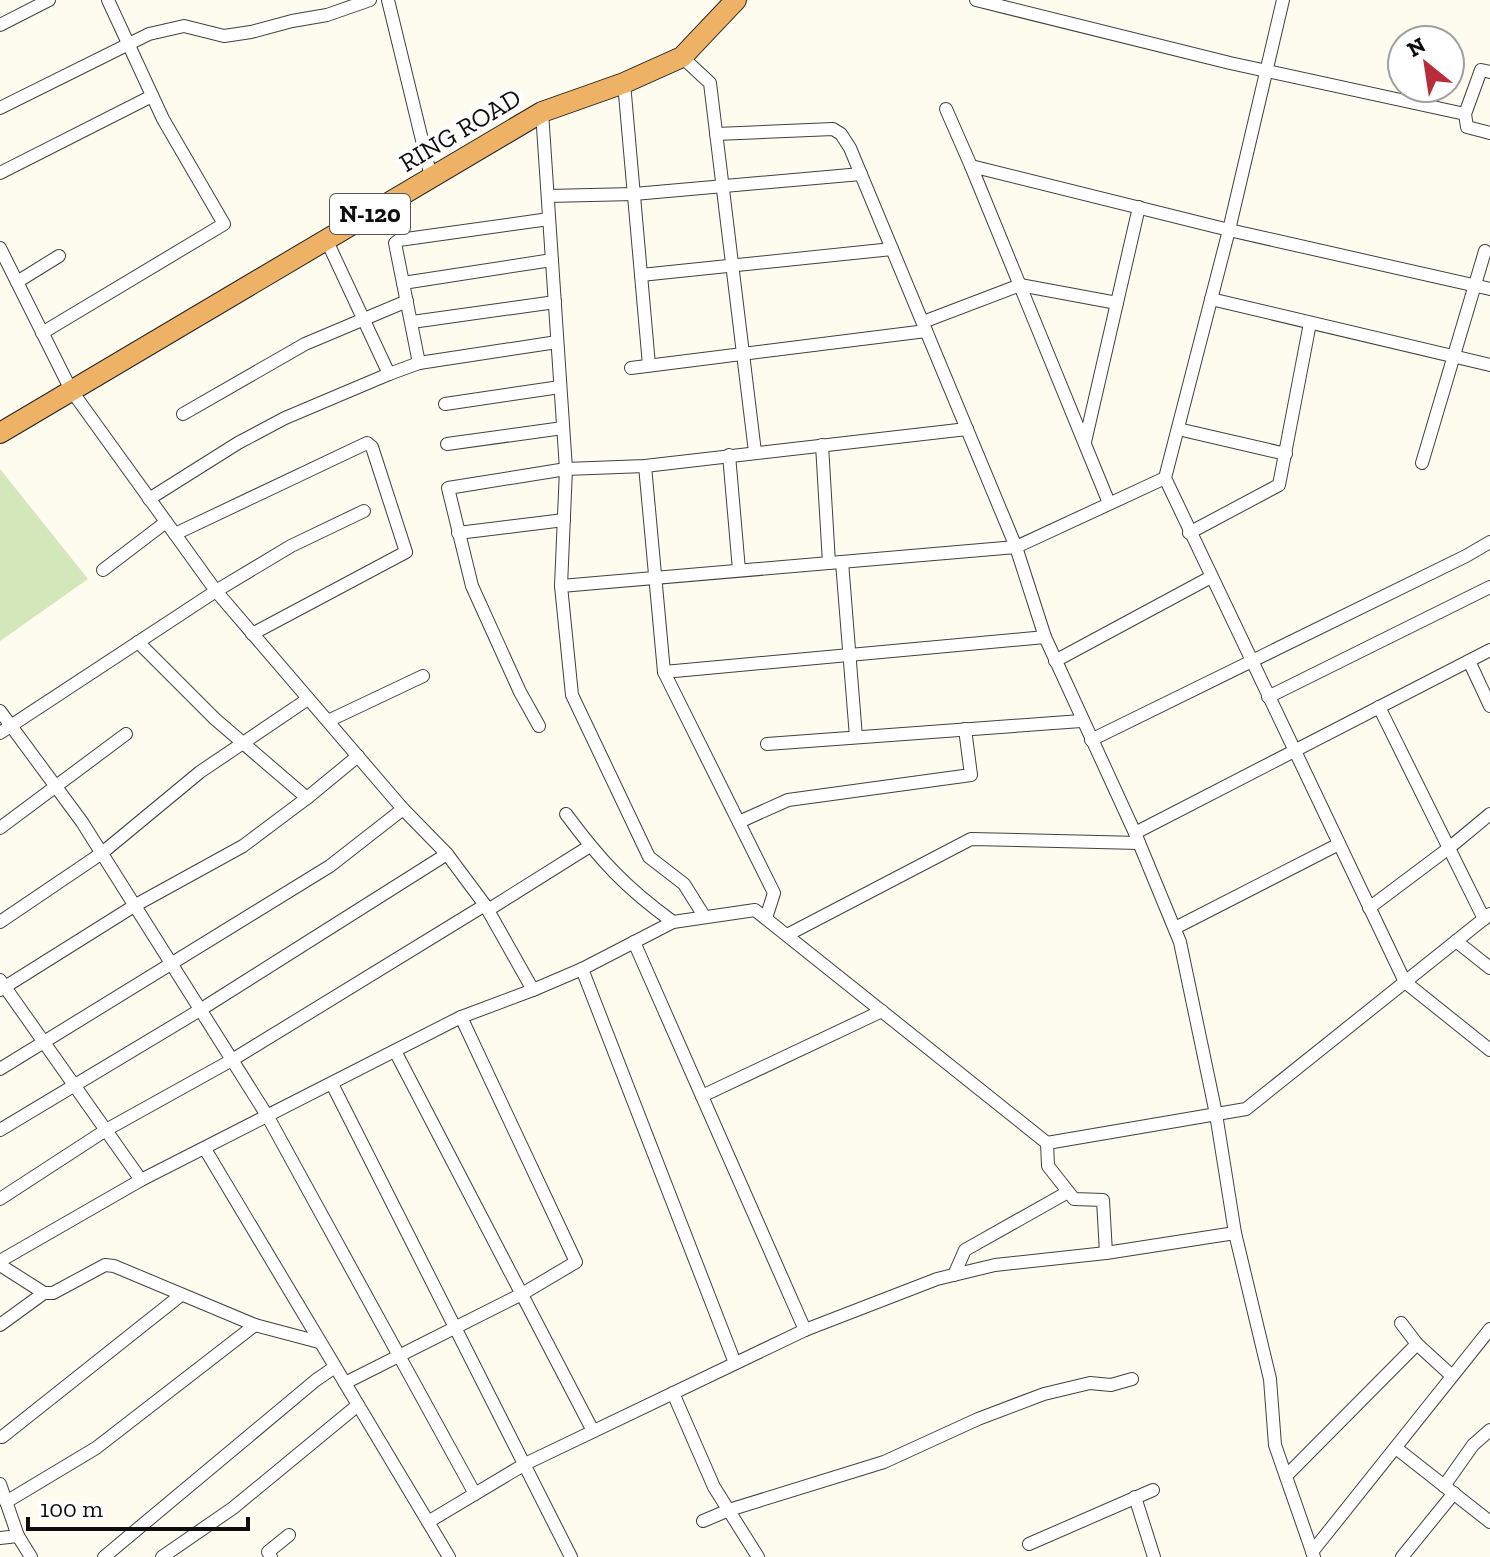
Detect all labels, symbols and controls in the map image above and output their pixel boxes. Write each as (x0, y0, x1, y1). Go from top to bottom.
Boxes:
north arrow (1386, 24, 1466, 104)
text: N (1402, 31, 1430, 63)
street label: RING ROAD (393, 81, 527, 179)
road number: N-120 (330, 194, 410, 234)
scale bar (28, 1481, 248, 1531)
text: 100 m (40, 1494, 103, 1523)

